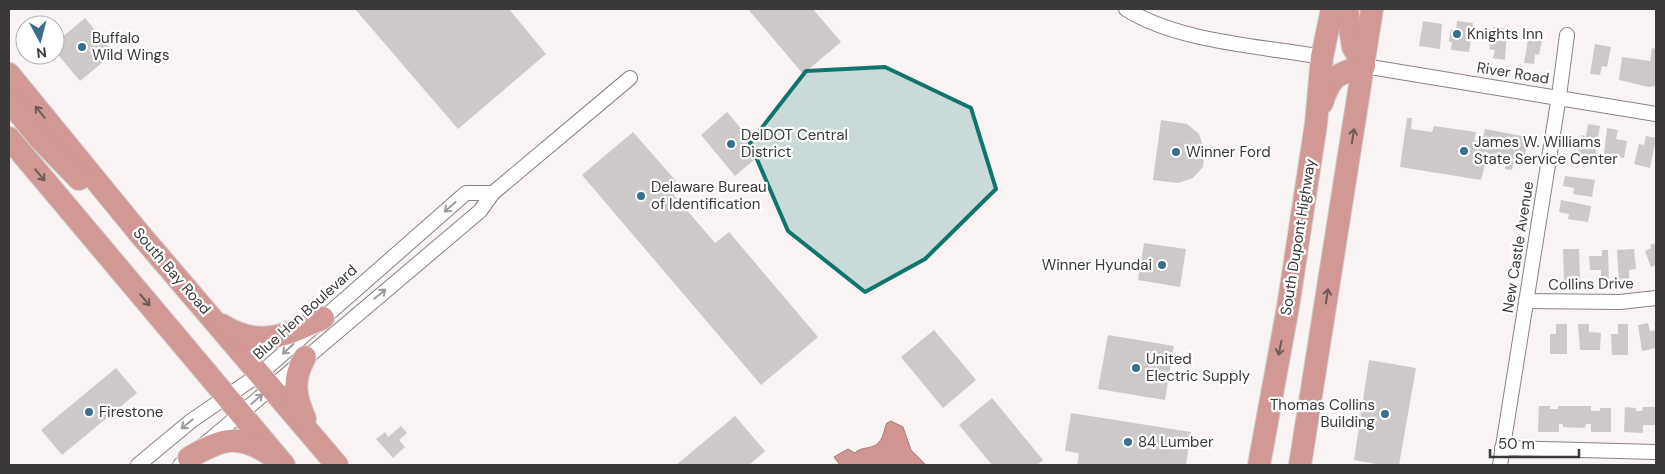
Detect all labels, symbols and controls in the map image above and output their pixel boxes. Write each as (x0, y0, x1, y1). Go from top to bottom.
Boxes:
north arrow (15, 15, 65, 65)
place label: Knights Inn (1467, 24, 1543, 44)
place label: Buffalo Wild Wings (92, 28, 170, 65)
marker: Knights Inn (1451, 28, 1463, 40)
marker: Buffalo Wild Wings (76, 41, 88, 53)
text: N (35, 43, 48, 62)
street label: River Road (1475, 57, 1551, 89)
one-way arrow (34, 106, 45, 119)
place label: DelDOT Central District (741, 125, 848, 162)
one-way arrow (1349, 128, 1359, 144)
place label: James W. Williams State Service Center (1474, 132, 1618, 169)
marker: DelDOT Central District (725, 138, 737, 150)
place label: Winner Ford (1186, 142, 1271, 162)
marker: James W. Williams State Service Center (1458, 145, 1470, 157)
marker: Winner Ford (1170, 146, 1182, 158)
street label: South Dupont Highway (1276, 156, 1320, 317)
one-way arrow (35, 169, 46, 182)
place label: Delaware Bureau of Identification (651, 177, 767, 214)
street label: New Castle Avenue (1498, 180, 1538, 314)
marker: Delaware Bureau of Identification (635, 190, 647, 202)
one-way arrow (443, 201, 456, 212)
street label: South Bay Road (129, 223, 215, 319)
place label: Winner Hyundai (1042, 255, 1152, 275)
marker: Winner Hyundai (1156, 259, 1168, 271)
street label: Blue Hen Boulevard (249, 260, 361, 364)
street label: Collins Drive (1548, 273, 1634, 295)
one-way arrow (374, 288, 387, 299)
one-way arrow (1323, 289, 1333, 305)
one-way arrow (139, 293, 151, 306)
one-way arrow (1275, 339, 1284, 355)
one-way arrow (282, 343, 295, 354)
place label: United Electric Supply (1146, 349, 1251, 386)
marker: United Electric Supply (1130, 362, 1142, 374)
one-way arrow (250, 393, 263, 405)
place label: Thomas Collins Building (1270, 395, 1375, 432)
place label: Firestone (99, 402, 163, 422)
marker: Firestone (83, 406, 95, 418)
marker: Thomas Collins Building (1379, 408, 1391, 420)
one-way arrow (181, 419, 194, 430)
scale bar (1490, 426, 1579, 458)
place label: 84 Lumber (1138, 432, 1214, 452)
text: 50 m (1498, 434, 1535, 454)
marker: 84 Lumber (1122, 436, 1134, 448)

